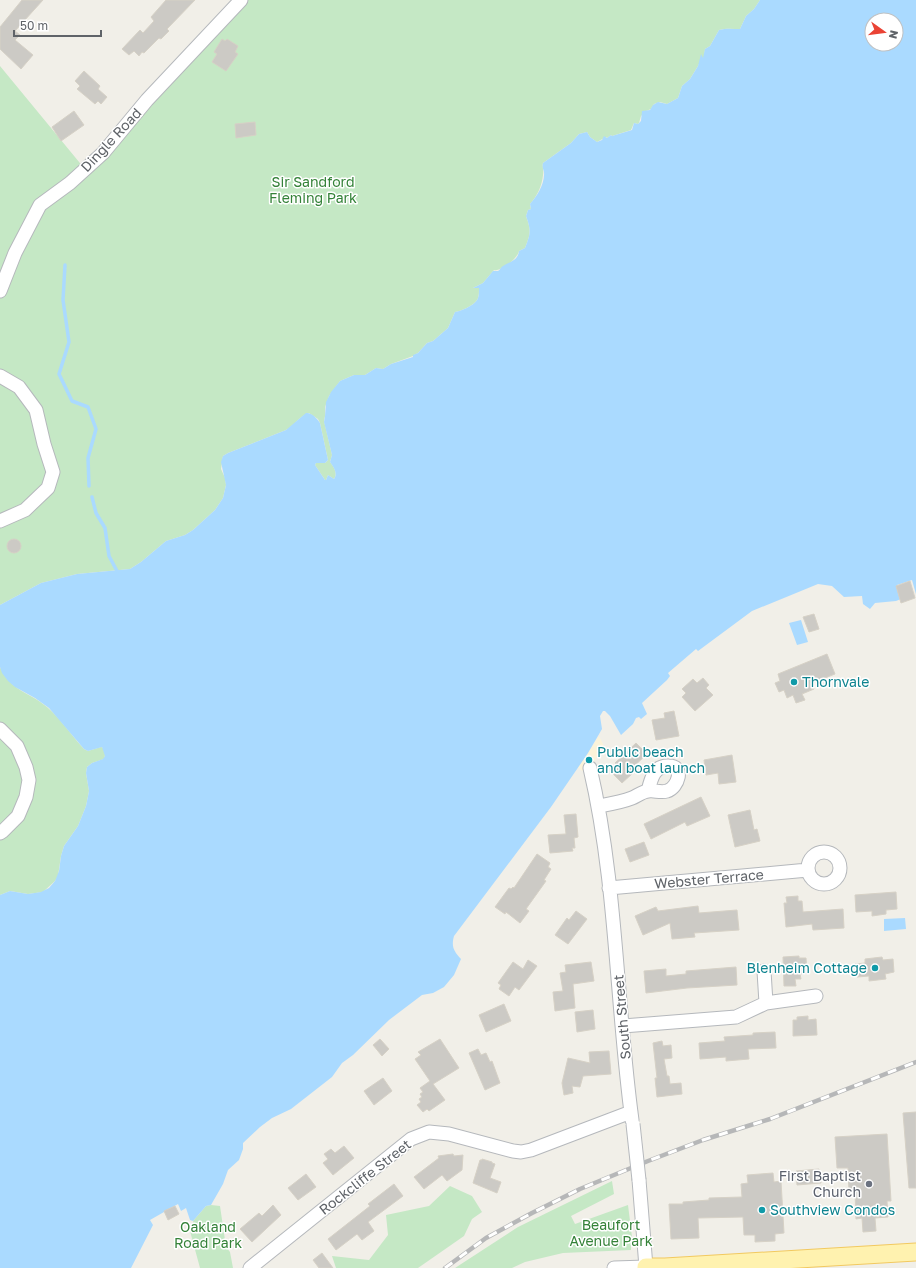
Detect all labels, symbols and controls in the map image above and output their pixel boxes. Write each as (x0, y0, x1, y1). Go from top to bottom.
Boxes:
scale bar (14, 12, 101, 38)
north arrow (864, 12, 904, 52)
text: 50 m (20, 18, 48, 33)
text: N (887, 29, 902, 40)
street label: Dingle Road (77, 104, 144, 175)
park label: Sir Sandford Fleming Park (269, 173, 357, 206)
place label: Thornvale (802, 673, 869, 690)
marker: Thornvale (789, 677, 799, 687)
place label: Public beach and boat launch (597, 743, 705, 776)
marker: Public beach and boat launch (584, 755, 594, 765)
street label: Webster Terrace (654, 865, 764, 892)
place label: Blenheim Cottage (747, 959, 867, 976)
marker: Blenheim Cottage (870, 963, 880, 973)
street label: South Street (609, 974, 634, 1060)
street label: Rockcliffe Street (315, 1135, 414, 1218)
place label: First Baptist Church (779, 1167, 861, 1200)
marker: First Baptist Church (864, 1179, 874, 1189)
place label: Southview Condos (770, 1201, 895, 1218)
marker: Southview Condos (757, 1205, 767, 1215)
park label: Beaufort Avenue Park (569, 1216, 653, 1249)
park label: Oakland Road Park (174, 1218, 242, 1251)

